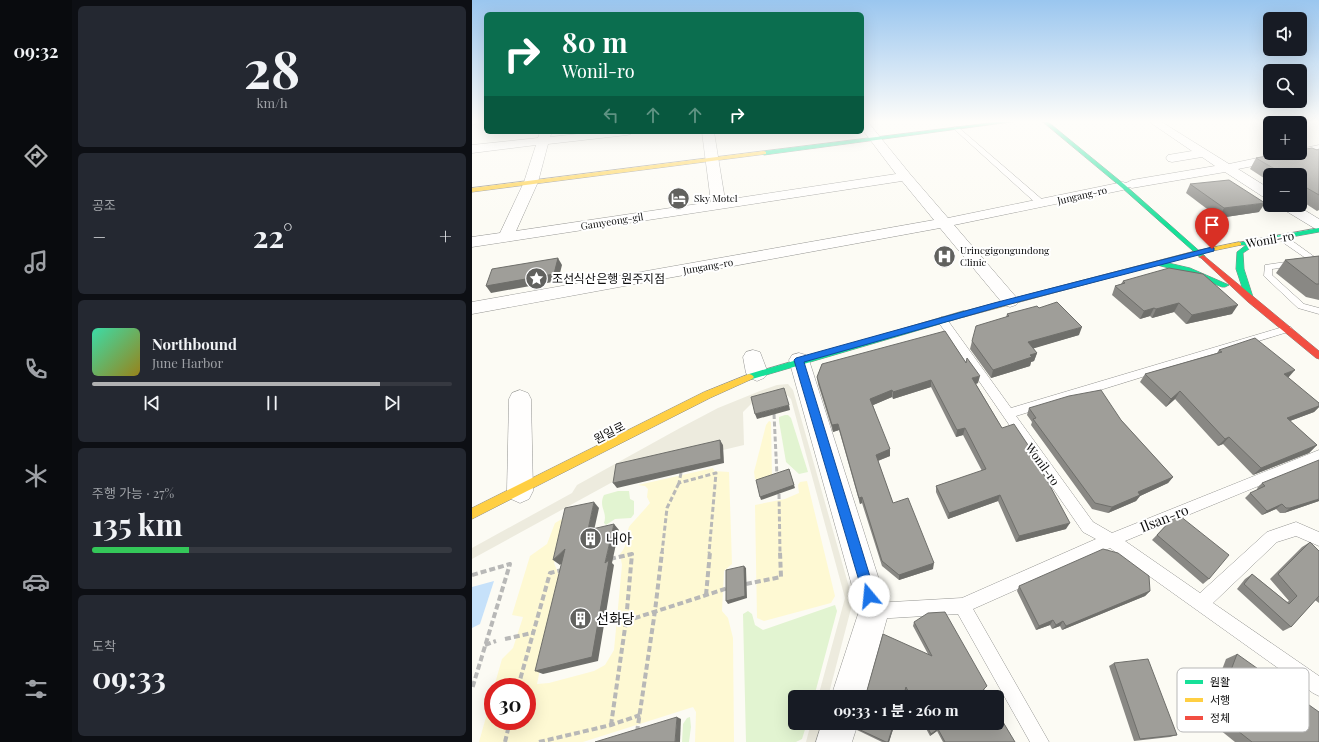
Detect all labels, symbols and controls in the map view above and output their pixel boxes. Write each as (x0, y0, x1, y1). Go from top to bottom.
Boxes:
map controls (1263, 12, 1307, 212)
button: sound (1263, 12, 1307, 56)
text: 80 m (562, 23, 628, 60)
icon: right (496, 28, 548, 80)
text: 28 (244, 33, 300, 102)
text: 09:32 (14, 39, 58, 63)
text: Wonil-ro (562, 59, 635, 83)
button: search (1263, 64, 1307, 108)
text: km/h (256, 94, 288, 111)
icon: left (600, 104, 622, 126)
icon: ahead (642, 104, 664, 126)
icon: ahead (684, 104, 706, 126)
icon: right (726, 104, 748, 126)
button: + (1263, 116, 1307, 160)
icon: directions (22, 142, 50, 170)
button: − (1263, 168, 1307, 212)
street label: Jungang-ro (1055, 182, 1109, 208)
hotel icon: Sky Motel (666, 185, 692, 211)
place label: Sky Motel (694, 191, 738, 205)
text: 공조 (92, 196, 116, 213)
pin (1195, 208, 1229, 249)
street label: Gamyeong-gil (580, 209, 645, 233)
icon: arrive (1201, 214, 1223, 236)
text: 22° (253, 216, 293, 256)
text: − (92, 221, 106, 251)
text: + (439, 221, 452, 251)
street label: Wonil-ro (1244, 227, 1296, 251)
hospital icon: Urinegigongundong Clinic (932, 243, 958, 269)
place label: Urinegigongundong Clinic (960, 243, 1050, 269)
icon: music (22, 248, 50, 276)
street label: Jungang-ro (681, 255, 735, 277)
place icon: 조선식산은행 원주지점 (524, 265, 550, 291)
place label: 조선식산은행 원주지점 (552, 270, 665, 286)
text: Northbound (152, 334, 237, 354)
text: June Harbor (152, 354, 223, 371)
icon: phone (22, 355, 50, 383)
icon: previous (141, 392, 163, 414)
icon: pause (261, 392, 283, 414)
icon: next (381, 392, 403, 414)
street label: 원일로 (591, 417, 627, 447)
street label: Wonil-ro (1022, 439, 1064, 489)
icon: climate (22, 462, 50, 490)
text: 주행 가능 · 27% (92, 484, 174, 501)
street label: Ilsan-ro (1137, 500, 1191, 536)
text: 135 km (92, 504, 183, 544)
building icon: 내아 (578, 525, 604, 551)
place label: 내아 (606, 529, 632, 548)
icon: car (22, 568, 50, 596)
position arrow (848, 575, 890, 617)
building icon: 선화당 (568, 605, 594, 631)
place label: 선화당 (596, 609, 635, 628)
text: 도착 (92, 637, 116, 654)
text: 09:33 (92, 657, 166, 697)
legend (1177, 668, 1309, 732)
text: 원활 (1210, 674, 1230, 689)
icon: filters (22, 675, 50, 703)
speed limit sign: 30 (484, 678, 536, 730)
text: 서행 (1210, 692, 1230, 707)
text: 09:33 · 1 분 · 260 m (833, 700, 959, 720)
text: 정체 (1210, 710, 1230, 725)

